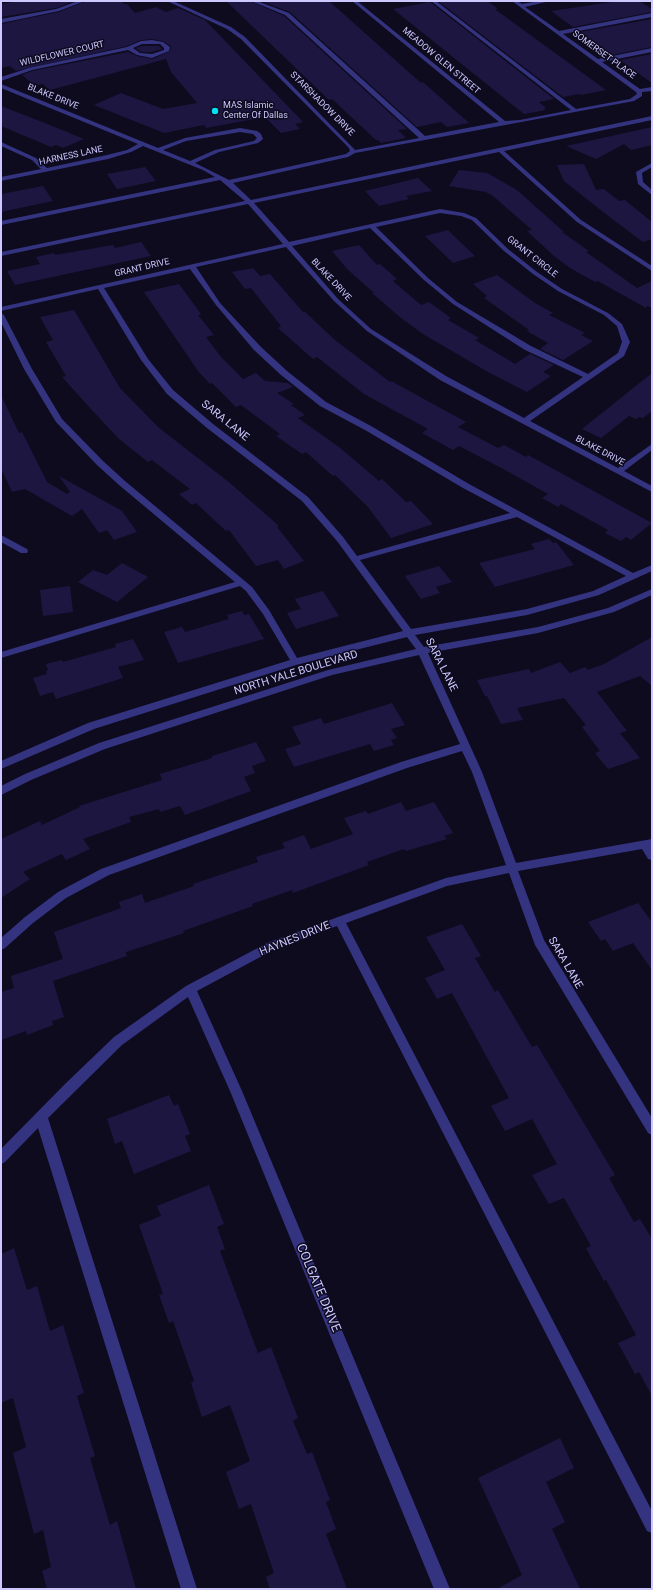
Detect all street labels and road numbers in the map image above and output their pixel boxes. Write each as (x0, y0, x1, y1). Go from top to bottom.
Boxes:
street label: MEADOW GLEN STREET (400, 25, 482, 97)
street label: SOMERSET PLACE (570, 28, 638, 82)
street label: WILDFLOWER COURT (19, 39, 105, 69)
street label: STARSHADOW DRIVE (288, 70, 356, 138)
street label: BLAKE DRIVE (26, 82, 80, 112)
street label: HARNESS LANE (38, 144, 104, 168)
street label: GRANT CIRCLE (505, 234, 559, 280)
street label: GRANT DRIVE (113, 256, 171, 280)
street label: BLAKE DRIVE (309, 257, 353, 303)
street label: SARA LANE (198, 398, 252, 444)
street label: BLAKE DRIVE (574, 434, 626, 468)
street label: SARA LANE (422, 636, 460, 694)
street label: NORTH YALE BOULEVARD (233, 648, 359, 698)
street label: HAYNES DRIVE (258, 919, 332, 959)
street label: SARA LANE (545, 935, 585, 991)
street label: COLGATE DRIVE (292, 1241, 344, 1335)

